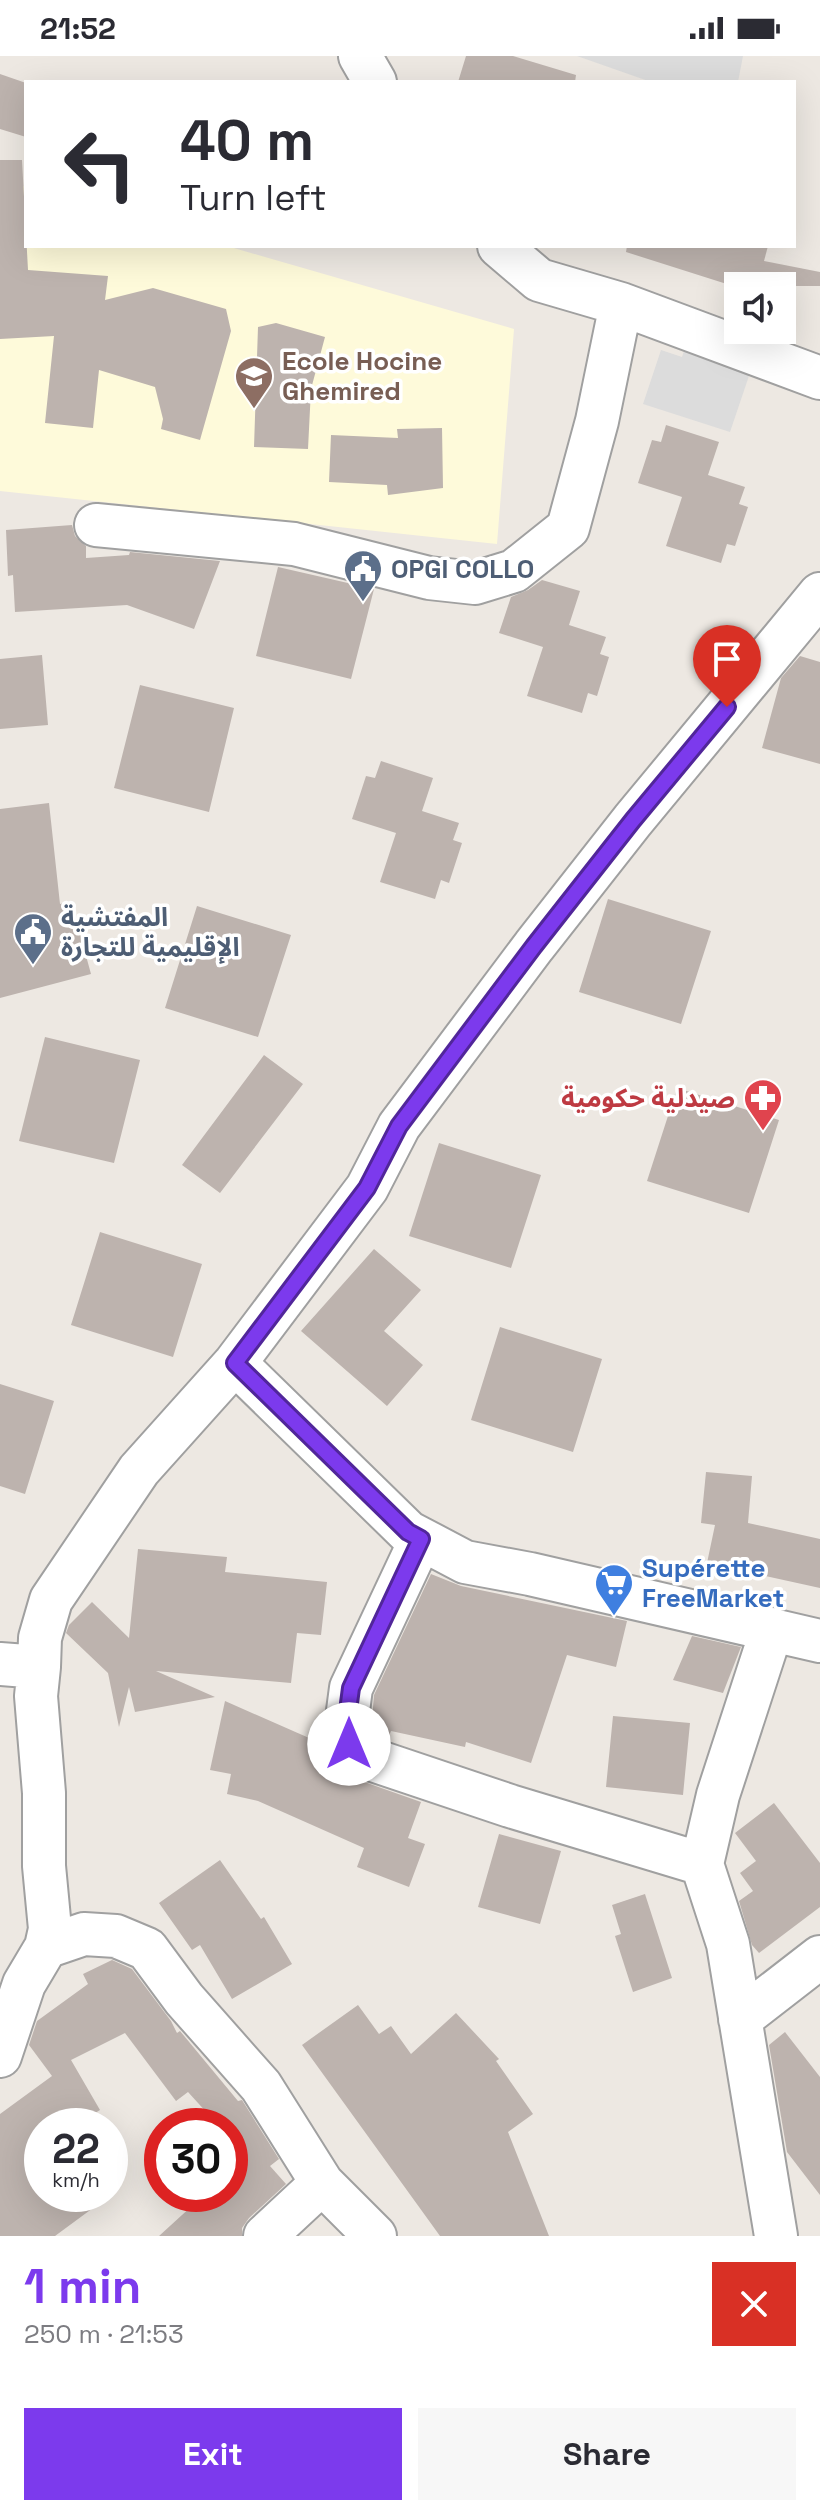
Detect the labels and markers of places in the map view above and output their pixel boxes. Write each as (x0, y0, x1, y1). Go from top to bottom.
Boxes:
place label: Ecole Hocine Ghemired (282, 344, 442, 408)
school or university icon: Ecole Hocine Ghemired (233, 355, 275, 410)
public building icon: OPGI COLLO (342, 548, 384, 603)
place label: OPGI COLLO (391, 552, 534, 586)
pin (693, 625, 761, 707)
place label: المفتشية الإقليمية للتجارة (61, 900, 240, 964)
public building icon: المفتشية الإقليمية للتجارة (12, 911, 54, 966)
pharmacy icon: صيدلية حكومية (742, 1077, 784, 1132)
place label: صيدلية حكومية (561, 1081, 735, 1115)
place label: Supérette FreeMarket (642, 1551, 784, 1615)
supermarket icon: Supérette FreeMarket (593, 1562, 635, 1617)

